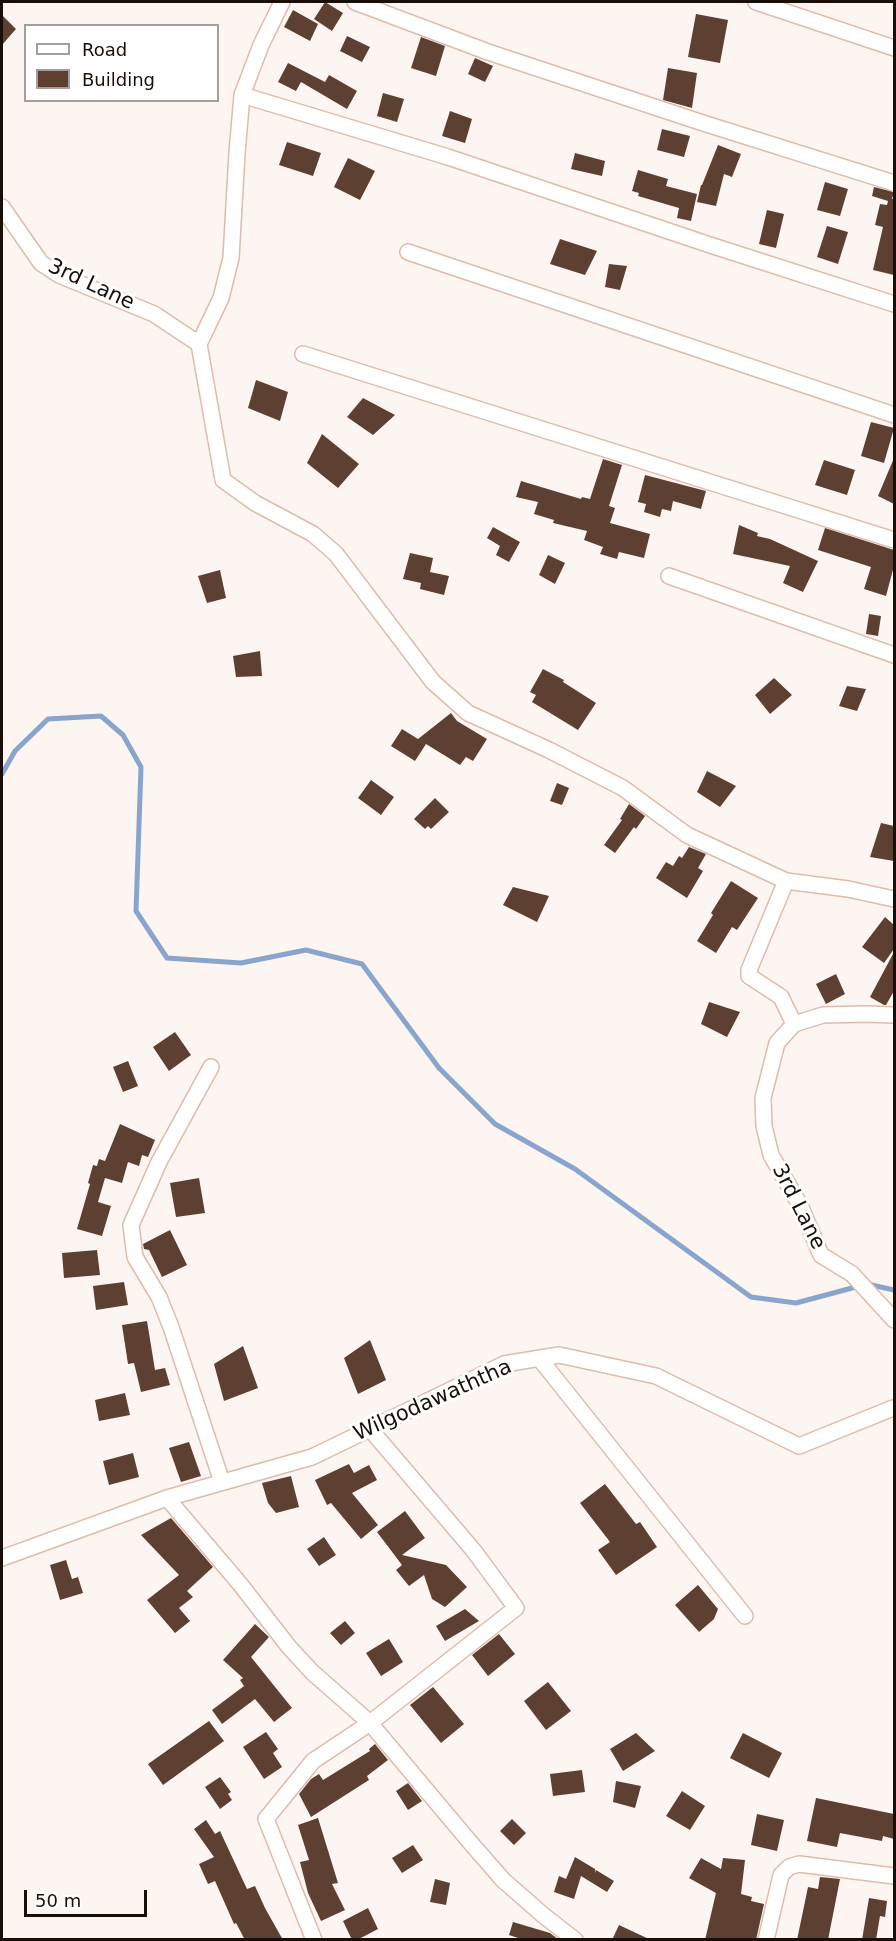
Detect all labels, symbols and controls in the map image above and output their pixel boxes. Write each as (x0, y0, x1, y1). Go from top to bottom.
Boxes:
legend (24, 24, 219, 102)
text: Road (82, 39, 127, 60)
text: Building (82, 69, 155, 90)
street label: 3rd Lane (44, 254, 138, 316)
street label: 3rd Lane (766, 1160, 830, 1254)
street label: Wilgodawaththa (350, 1355, 516, 1447)
scale bar (27, 1878, 150, 1916)
text: 50 m (35, 1890, 81, 1911)

